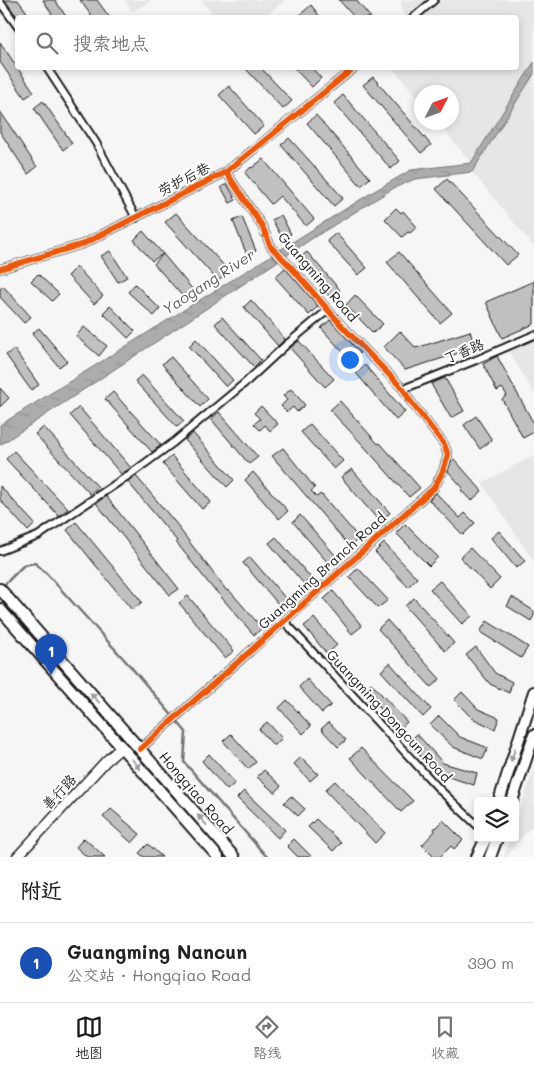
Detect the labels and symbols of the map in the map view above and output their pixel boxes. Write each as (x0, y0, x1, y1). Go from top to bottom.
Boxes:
north arrow (414, 85, 459, 130)
street label: 劳护后巷 (155, 157, 214, 200)
street label: Guangming Road (274, 228, 363, 326)
water label: Yaogang River (158, 243, 259, 319)
street label: 丁香路 (441, 334, 487, 367)
your location (337, 347, 363, 373)
street label: Guangming Branch Road (254, 508, 390, 633)
pin: 1 (35, 634, 67, 675)
street label: Guangming Dongcun Road (323, 645, 456, 786)
one-way arrow (90, 692, 101, 704)
street label: Hongqiao Road (155, 747, 238, 838)
one-way arrow (509, 748, 517, 763)
one-way arrow (131, 757, 142, 770)
street label: 善行路 (37, 770, 80, 813)
one-way arrow (196, 815, 208, 827)

